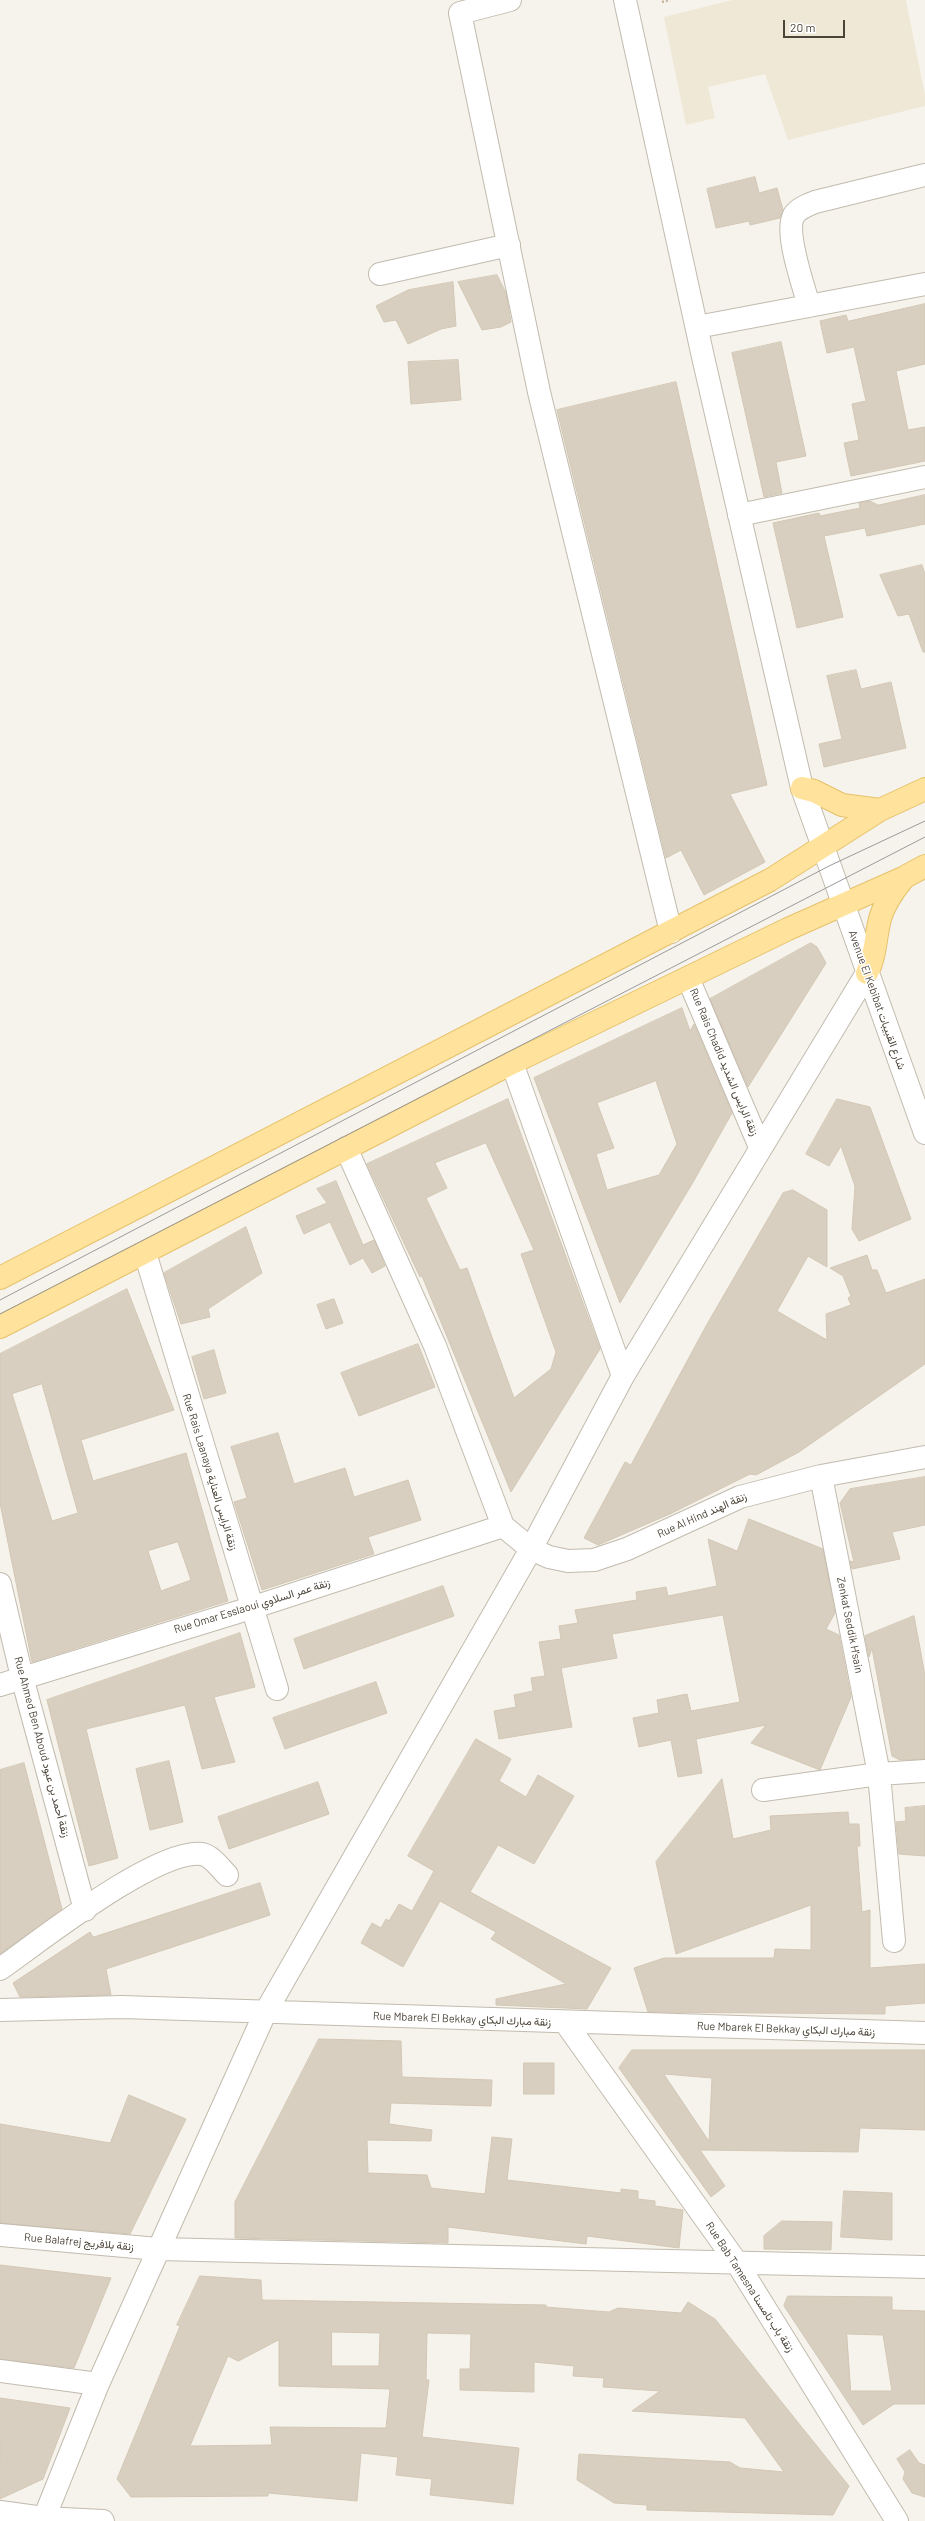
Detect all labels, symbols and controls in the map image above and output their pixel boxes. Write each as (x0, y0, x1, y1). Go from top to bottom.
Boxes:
scale bar (785, 12, 847, 38)
text: 20 m (790, 20, 816, 34)
street label: Avenue El Kebibat شارع القبيبات (846, 929, 908, 1071)
street label: Rue Rais Chadid زنقة الرايس الشديد (687, 986, 761, 1138)
street label: Rue Rais Laanaya زنقة الرايس العناية (180, 1392, 240, 1552)
street label: Rue Al Hind زنقة الهند (655, 1489, 749, 1541)
street label: Rue Omar Esslaoui زنقة عمر السلاوي (172, 1576, 332, 1636)
street label: Zenkat Seddik H'sain (834, 1576, 866, 1674)
street label: Rue Ahmed Ben Aboud زنقة أحمد بن عبود (11, 1655, 73, 1839)
street label: Rue Mbarek El Bekkay زنقة مبارك البكاي (373, 2009, 551, 2029)
street label: Rue Mbarek El Bekkay زنقة مبارك البكاي (697, 2019, 875, 2039)
street label: Rue Bab Tamesna زنقة باب تامسنا (703, 2219, 797, 2355)
street label: Rue Balafrej زنقة بلافريج (24, 2231, 134, 2253)

